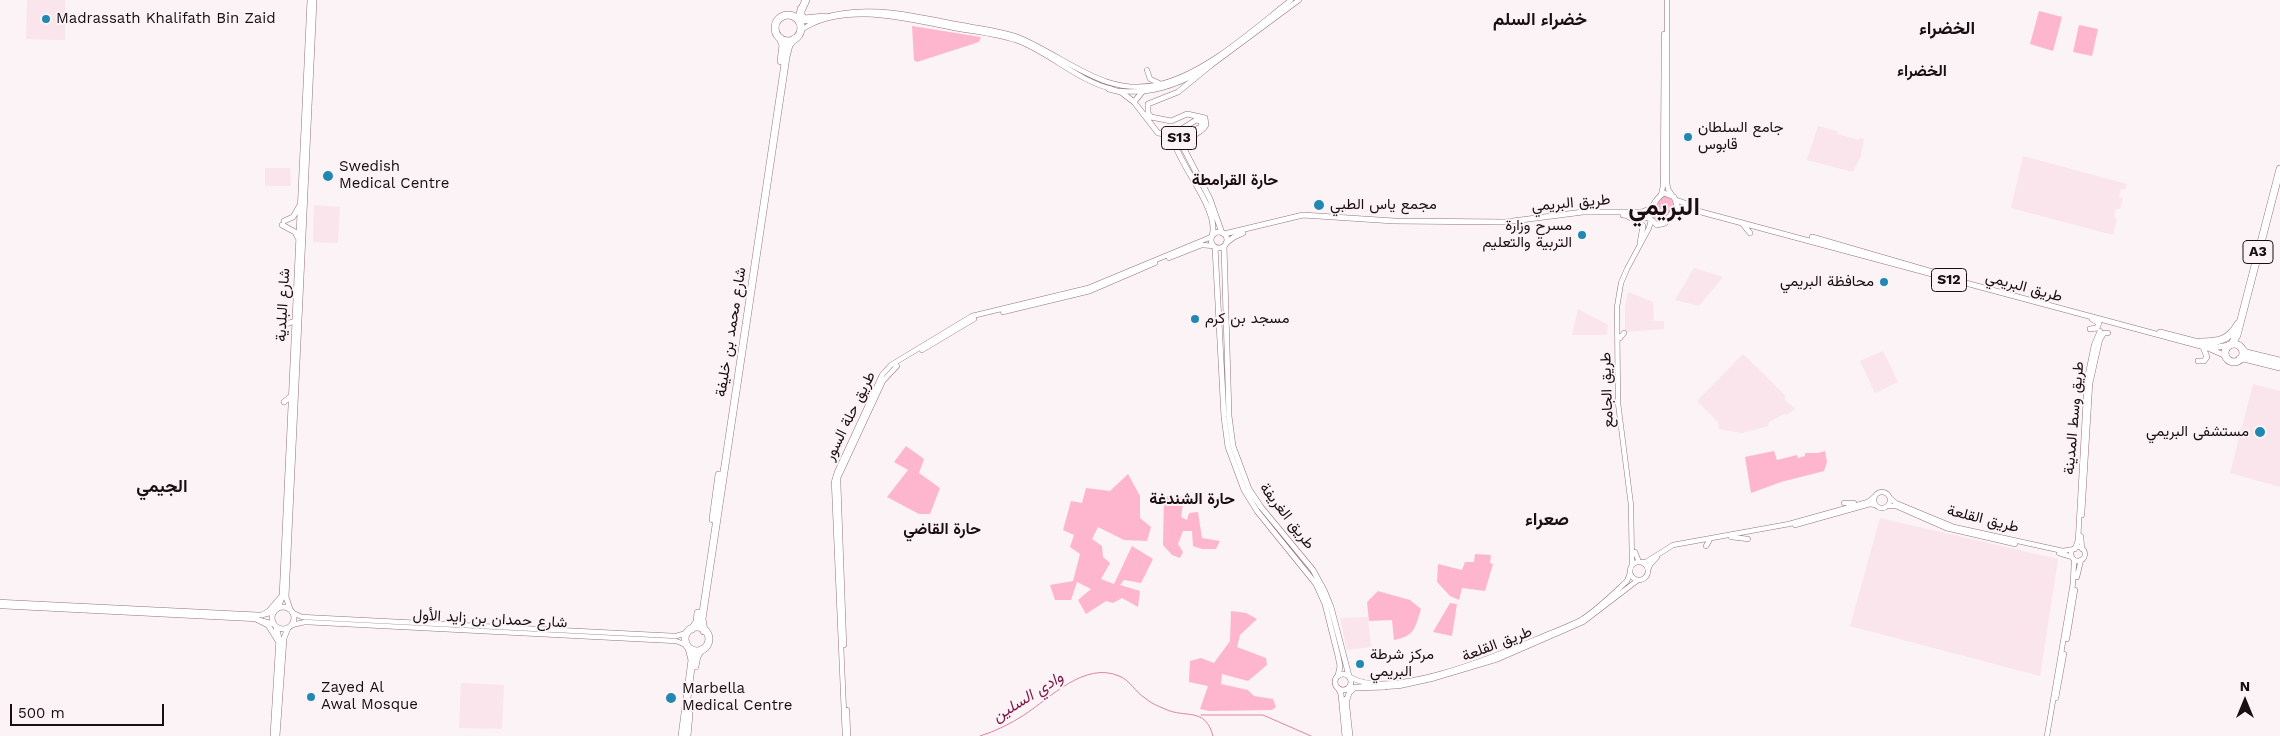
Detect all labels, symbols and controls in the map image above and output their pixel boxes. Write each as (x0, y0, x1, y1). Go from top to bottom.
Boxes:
district label: خضراء السلم (1493, 9, 1587, 31)
place label: Madrassath Khalifath Bin Zaid (56, 10, 276, 28)
marker: Madrassath Khalifath Bin Zaid (40, 13, 52, 25)
district label: الخضراء (1919, 18, 1975, 40)
district label: الخضراء (1897, 61, 1947, 81)
place label: جامع السلطان قابوس (1698, 119, 1784, 154)
road number: S13 (1162, 126, 1196, 150)
marker: جامع السلطان قابوس (1682, 131, 1694, 143)
place label: Swedish Medical Centre (339, 158, 449, 193)
marker: Swedish Medical Centre (321, 169, 335, 183)
district label: حارة القرامطة (1192, 170, 1278, 190)
street label: طريق البريمي (1531, 191, 1611, 215)
district label: البريمي (1628, 193, 1700, 223)
place label: مجمع ياس الطبي (1330, 196, 1437, 214)
marker: مجمع ياس الطبي (1312, 198, 1326, 212)
place label: مسرح وزارة التربية والتعليم (1482, 217, 1572, 252)
marker: مسرح وزارة التربية والتعليم (1576, 229, 1588, 241)
road number: A3 (2243, 240, 2273, 264)
street label: شارع محمد بن خليفة (712, 266, 750, 398)
street label: شارع البلدية (272, 268, 294, 342)
road number: S12 (1932, 268, 1966, 292)
street label: طريق البريمي (1984, 268, 2064, 306)
place label: محافظة البريمي (1780, 273, 1874, 291)
marker: محافظة البريمي (1878, 276, 1890, 288)
place label: مسجد بن كرم (1205, 310, 1290, 328)
marker: مسجد بن كرم (1189, 313, 1201, 325)
street label: طريق الجامع (1597, 352, 1617, 428)
street label: طريق وسط المدينة (2060, 361, 2088, 475)
street label: طريق حلة السور (821, 369, 879, 463)
place label: مستشفى البريمي (2146, 423, 2249, 441)
marker: مستشفى البريمي (2253, 425, 2267, 439)
district label: الجيمي (136, 476, 188, 498)
street label: طريق الغريفة (1256, 479, 1318, 553)
district label: حارة الشندغة (1149, 489, 1235, 509)
street label: طريق القلعة (1945, 501, 2021, 537)
district label: صعراء (1525, 509, 1569, 531)
district label: حارة القاضي (903, 519, 981, 539)
street label: شارع حمدان بن زايد الأول (412, 606, 568, 632)
street label: طريق القلعة (1460, 622, 1534, 666)
place label: مركز شرطة البريمي (1370, 646, 1434, 681)
marker: مركز شرطة البريمي (1354, 658, 1366, 670)
water label: وادي السلين (989, 668, 1067, 726)
north arrow (2220, 676, 2270, 726)
text: N (2240, 678, 2250, 694)
place label: Zayed Al Awal Mosque (321, 679, 418, 714)
place label: Marbella Medical Centre (682, 680, 792, 715)
marker: Zayed Al Awal Mosque (305, 691, 317, 703)
marker: Marbella Medical Centre (664, 691, 678, 705)
scale bar (12, 694, 166, 726)
text: 500 m (18, 704, 65, 722)

